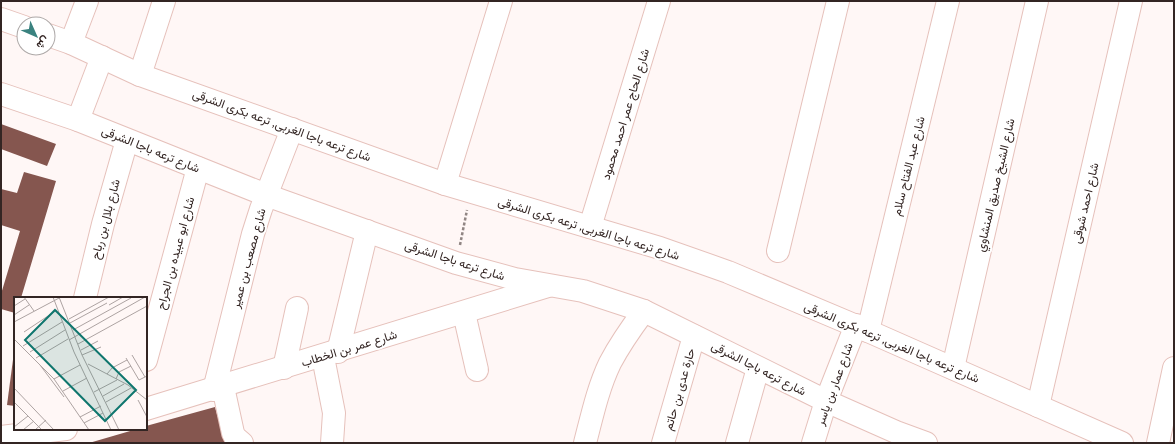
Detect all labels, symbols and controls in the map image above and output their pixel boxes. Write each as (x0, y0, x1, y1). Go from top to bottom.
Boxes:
north arrow (16, 16, 56, 56)
text: ش (33, 33, 53, 53)
street label: شارع الحاج عمر احمد محمود (598, 47, 654, 182)
street label: شارع ترعه باجا الغربى, ترعه بكرى الشرقى (190, 86, 373, 166)
street label: شارع عبد الفتاح سلام (888, 115, 930, 218)
street label: شارع الشيخ صديق المنشاوي (972, 117, 1021, 254)
street label: شارع ترعه باجا الشرقى (99, 122, 202, 177)
street label: شارع احمد شوقى (1068, 161, 1104, 245)
street label: شارع بلال بن رباح (87, 177, 125, 261)
street label: شارع ترعه باجا الغربى, ترعه بكرى الشرقى (496, 193, 682, 265)
street label: شارع ابو عبيده بن الجراح (153, 195, 199, 312)
street label: شارع مصعب بن عمير (227, 206, 270, 311)
street label: شارع ترعه باجا الشرقى (402, 237, 507, 285)
inset map (14, 297, 147, 430)
street label: شارع ترعه باجا الغربى, ترعه بكرى الشرقى (801, 298, 982, 388)
street label: شارع عمر بن الخطاب (299, 326, 399, 372)
street label: شارع ترعه باجا الشرقى (708, 338, 809, 400)
street label: شارع عمار بن ياسر (812, 341, 858, 429)
street label: حارة عدى بن حاتم (660, 346, 699, 432)

